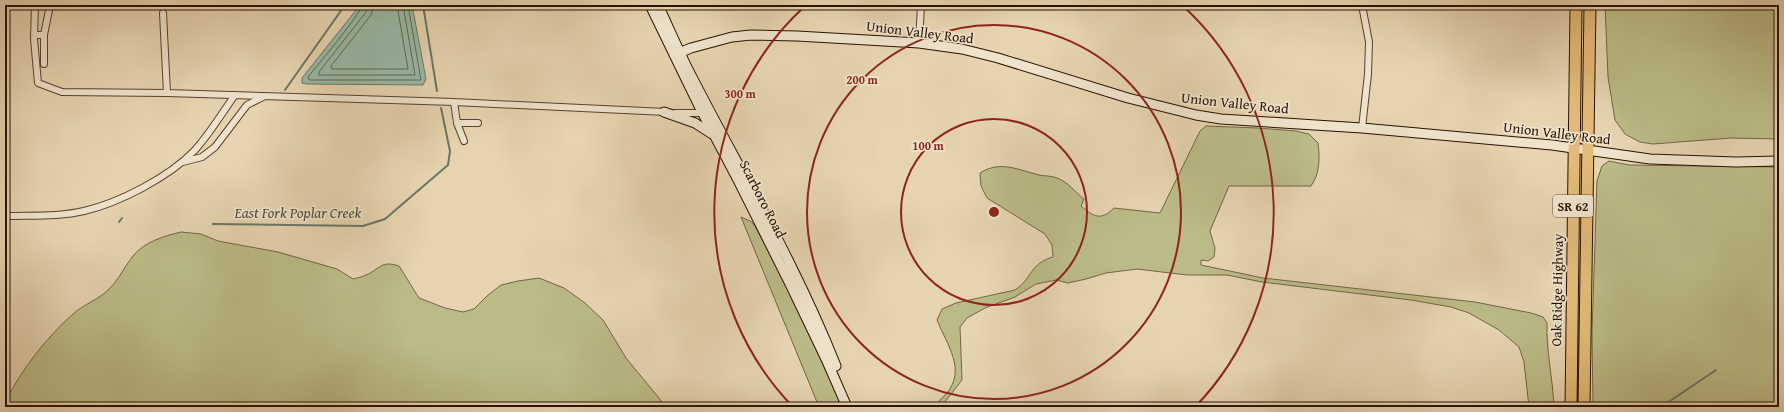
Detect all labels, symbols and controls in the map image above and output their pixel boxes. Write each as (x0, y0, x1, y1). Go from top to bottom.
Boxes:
street label: Union Valley Road (865, 16, 975, 49)
text: 200 m (846, 71, 879, 88)
text: 300 m (724, 85, 757, 102)
street label: Union Valley Road (1180, 87, 1290, 119)
street label: Union Valley Road (1502, 117, 1612, 150)
text: 100 m (912, 137, 945, 154)
street label: Scarboro Road (735, 157, 791, 242)
road number: SR 62 (1553, 195, 1593, 217)
water label: East Fork Poplar Creek (234, 202, 362, 223)
centre of rings (987, 205, 1001, 219)
street label: Oak Ridge Highway (1546, 233, 1568, 347)

